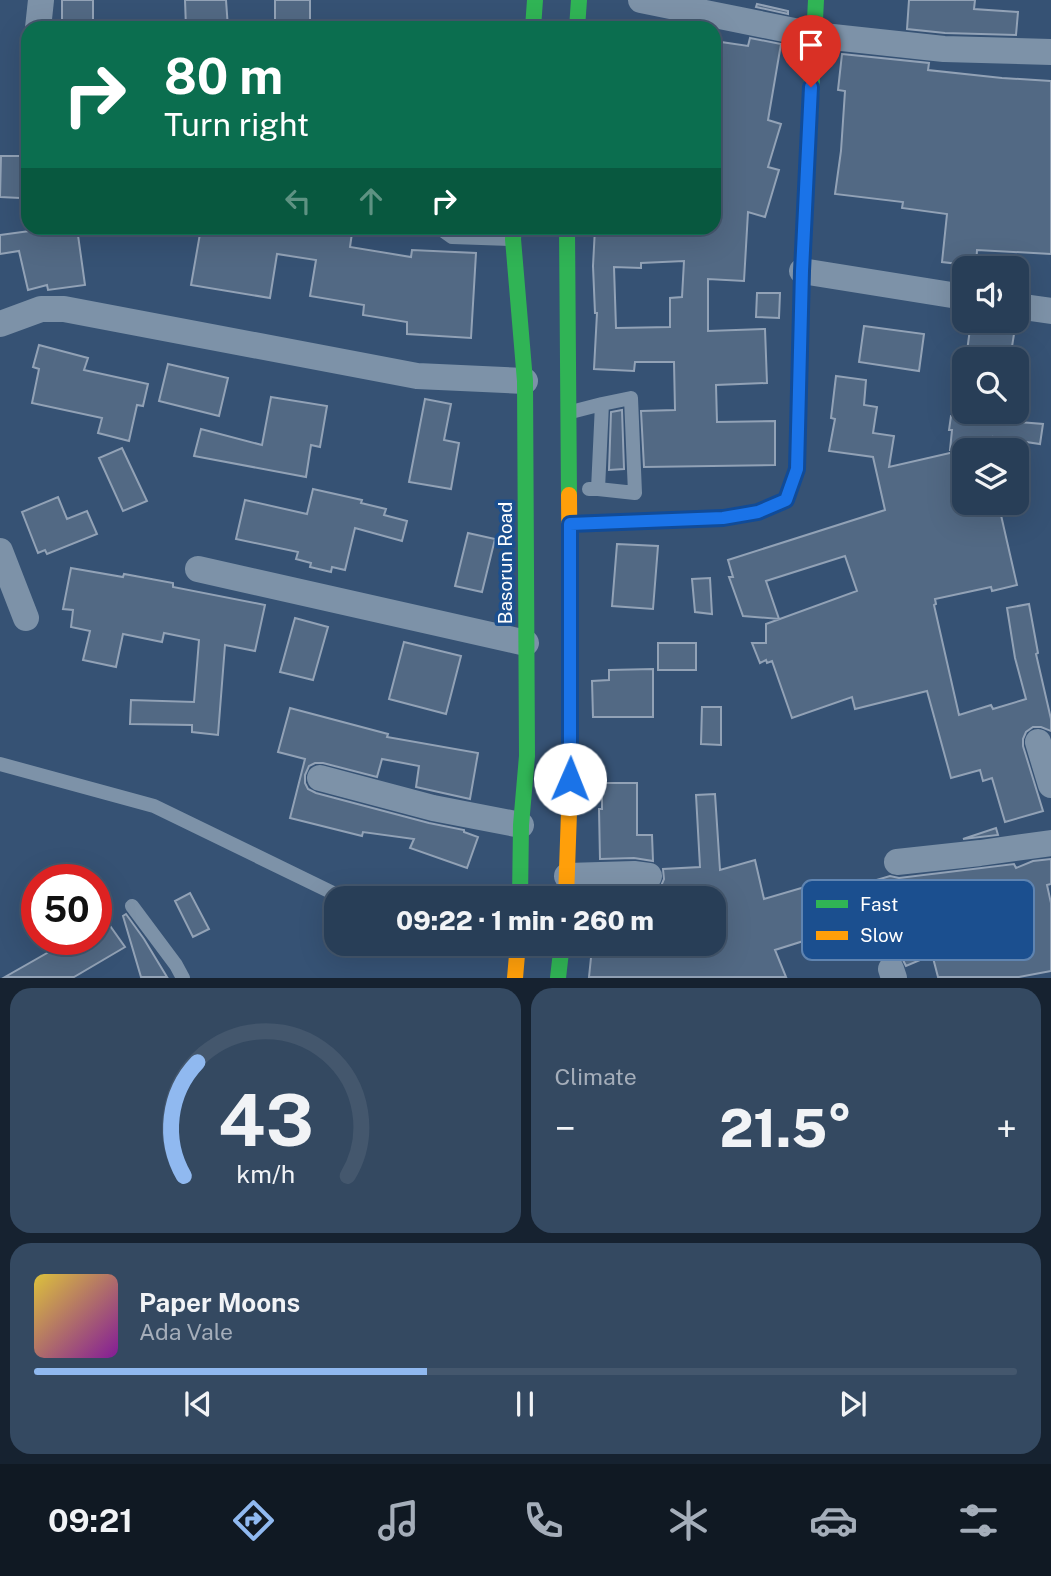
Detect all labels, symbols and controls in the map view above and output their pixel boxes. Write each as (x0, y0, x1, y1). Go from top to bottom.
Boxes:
pin (781, 15, 841, 87)
icon: arrive (792, 26, 830, 64)
text: 80 m (164, 47, 283, 105)
icon: right (49, 49, 140, 140)
text: Turn right (164, 106, 309, 143)
icon: left (279, 182, 317, 220)
icon: ahead (352, 182, 390, 220)
icon: right (425, 182, 463, 220)
map controls (952, 256, 1029, 515)
button: sound (952, 256, 1029, 333)
button: search (952, 347, 1029, 424)
button: layers (952, 438, 1029, 515)
street label: Basorun Road (494, 502, 516, 624)
position arrow (533, 742, 607, 816)
speed limit sign: 50 (21, 864, 112, 955)
legend (802, 880, 1034, 960)
text: Fast (860, 893, 898, 915)
text: 09:22 · 1 min · 260 m (396, 905, 654, 936)
text: Slow (860, 924, 904, 946)
text: Climate (555, 1063, 637, 1090)
text: 43 (217, 1078, 313, 1163)
text: 21.5° (719, 1098, 852, 1159)
text: − (555, 1106, 576, 1151)
text: + (996, 1106, 1017, 1151)
text: km/h (236, 1159, 295, 1189)
text: Paper Moons (139, 1287, 300, 1318)
text: Ada Vale (139, 1318, 233, 1345)
icon: previous (179, 1385, 217, 1423)
icon: pause (506, 1385, 544, 1423)
icon: next (834, 1385, 872, 1423)
icon: directions (229, 1496, 278, 1545)
icon: music (374, 1496, 423, 1545)
icon: phone (519, 1496, 568, 1545)
icon: climate (664, 1496, 713, 1545)
icon: car (809, 1496, 858, 1545)
icon: filters (954, 1496, 1003, 1545)
text: 09:21 (48, 1502, 133, 1539)

